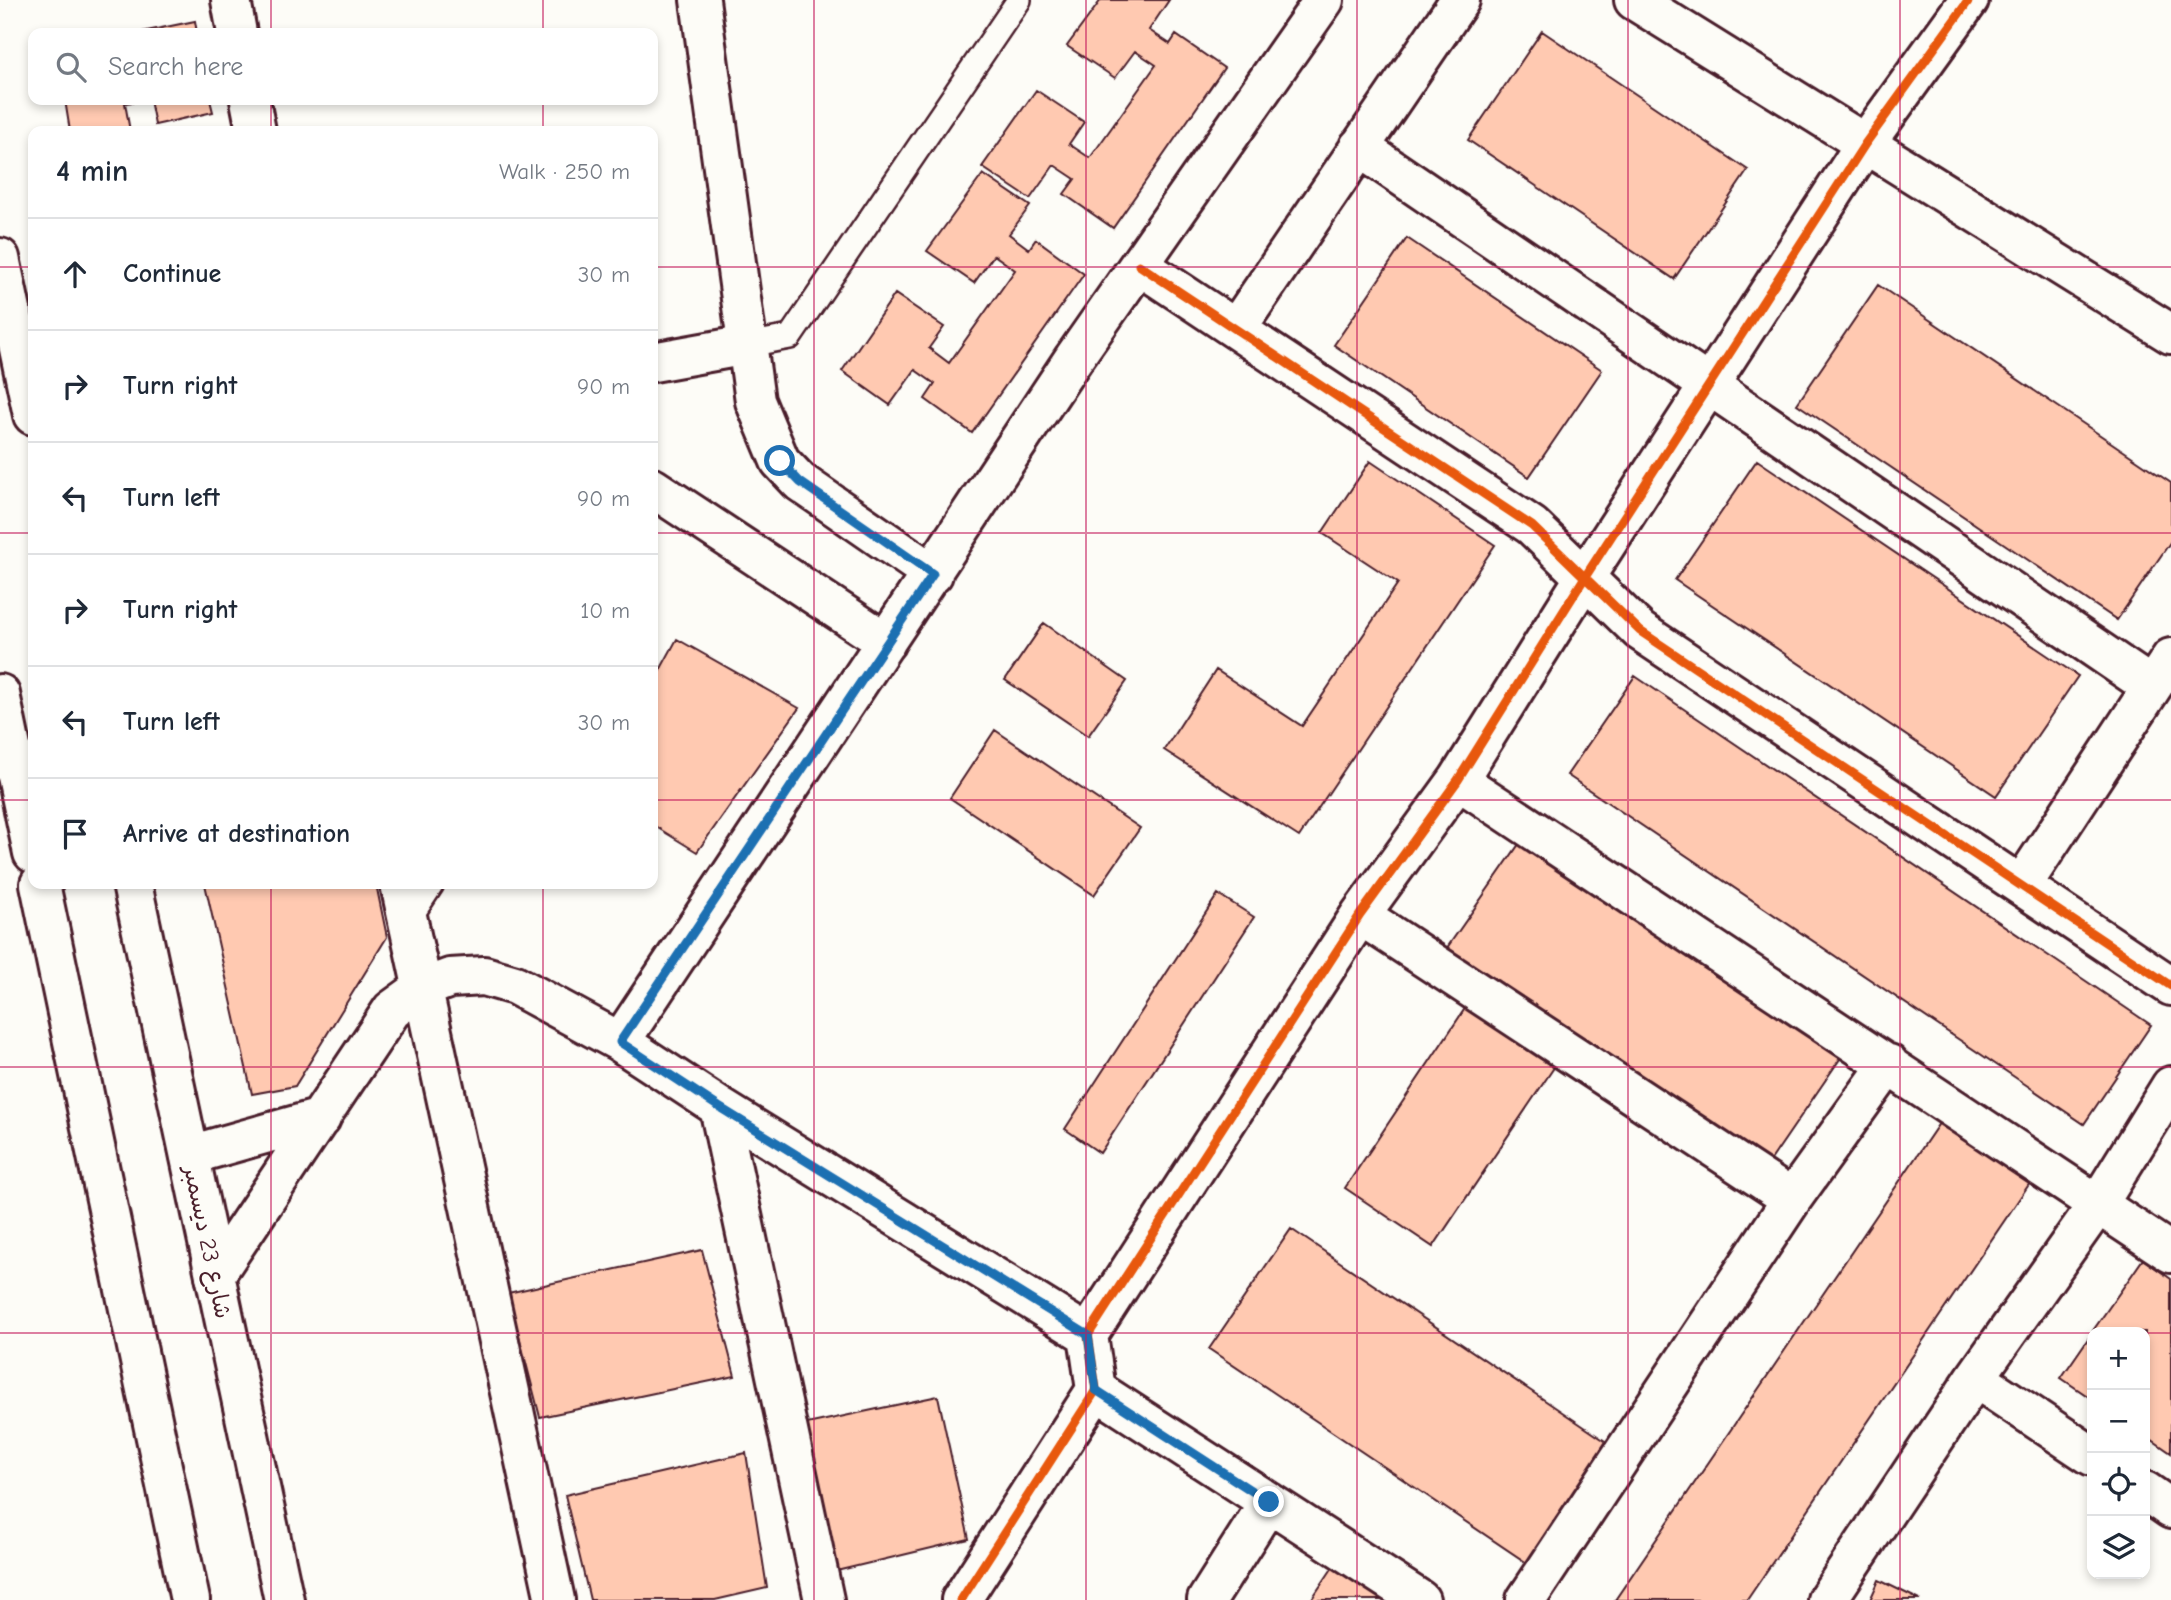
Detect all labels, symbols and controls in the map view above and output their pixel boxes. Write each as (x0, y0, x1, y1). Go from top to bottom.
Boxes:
search box (28, 28, 658, 105)
icon: search (52, 48, 90, 86)
text: Search here (108, 52, 243, 82)
text: 4 min (56, 154, 128, 189)
text: Walk · 250 m (499, 158, 630, 185)
icon: ahead (56, 255, 94, 293)
text: Continue (123, 259, 221, 289)
text: 30 m (578, 261, 630, 288)
icon: right (56, 367, 94, 405)
text: Turn right (123, 371, 237, 401)
text: 90 m (577, 373, 630, 400)
route start (764, 445, 795, 476)
icon: left (56, 479, 94, 517)
text: Turn left (123, 483, 220, 513)
text: 90 m (577, 485, 630, 512)
icon: right (56, 591, 94, 629)
text: Turn right (123, 595, 237, 625)
text: 10 m (580, 597, 630, 624)
icon: left (56, 703, 94, 741)
text: Turn left (123, 707, 220, 737)
text: 30 m (578, 709, 630, 736)
icon: arrive (56, 815, 94, 853)
text: Arrive at destination (123, 819, 350, 849)
street label: شارع 23 ديسمبر (176, 1161, 237, 1321)
map controls (2087, 1327, 2150, 1579)
button: + (2087, 1327, 2150, 1390)
button: − (2087, 1390, 2150, 1453)
button: locate (2087, 1453, 2150, 1516)
route end (1253, 1486, 1284, 1517)
button: layers (2087, 1516, 2150, 1579)

